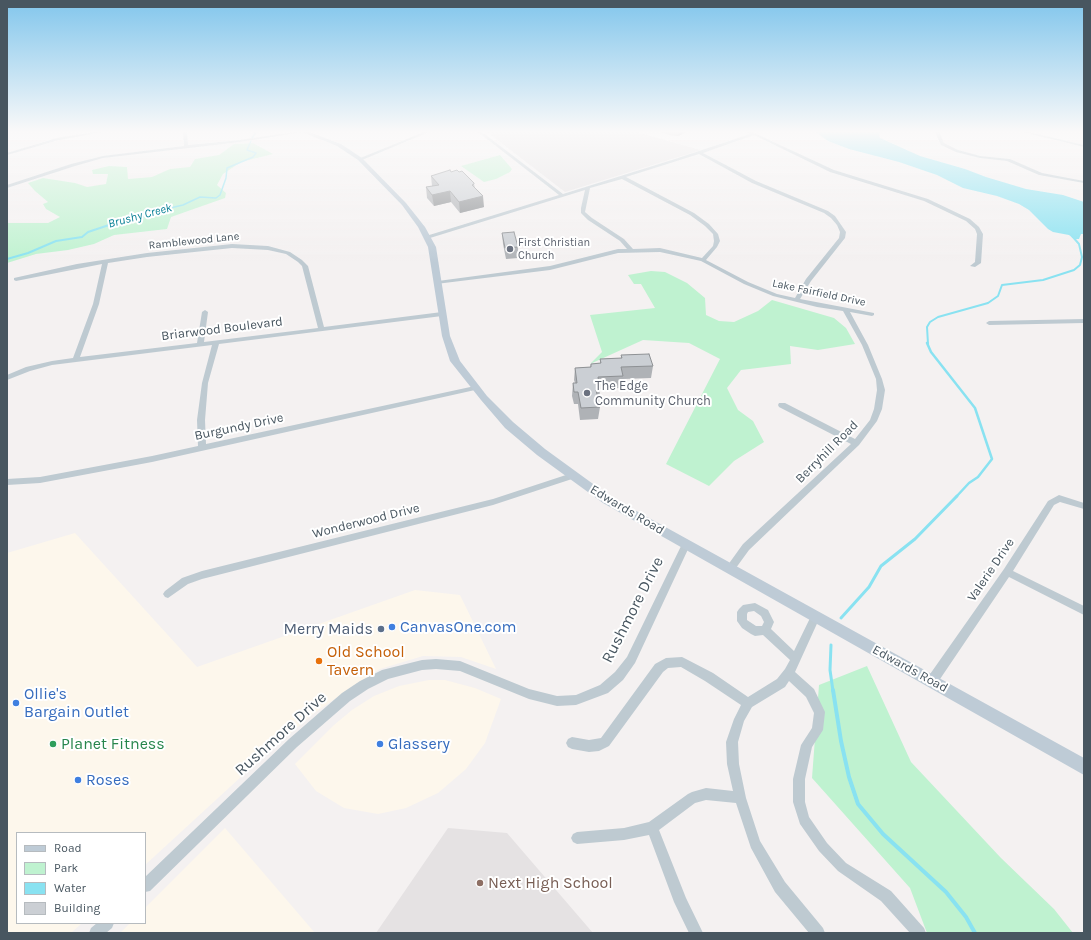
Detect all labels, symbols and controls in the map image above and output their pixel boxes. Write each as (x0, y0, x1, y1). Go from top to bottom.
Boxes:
water label: Brushy Creek (107, 201, 173, 231)
street label: Ramblewood Lane (148, 230, 240, 252)
place label: First Christian Church (518, 236, 590, 262)
marker: First Christian Church (505, 244, 515, 254)
street label: Lake Fairfield Drive (771, 277, 867, 309)
street label: Briarwood Boulevard (160, 314, 284, 344)
place label: The Edge Community Church (595, 378, 711, 409)
marker: The Edge Community Church (582, 388, 592, 398)
street label: Burgundy Drive (193, 410, 285, 444)
street label: Berryhill Road (792, 417, 862, 487)
street label: Edwards Road (587, 482, 667, 538)
street label: Wonderwood Drive (311, 500, 421, 542)
street label: Valerie Drive (964, 535, 1018, 605)
street label: Rushmore Drive (598, 554, 668, 666)
place label: CanvasOne.com (400, 617, 517, 637)
place label: Merry Maids (283, 619, 373, 639)
marker: CanvasOne.com (387, 622, 397, 632)
marker: Merry Maids (376, 624, 386, 634)
place label: Old School Tavern (327, 642, 405, 680)
street label: Edwards Road (870, 642, 950, 696)
marker: Old School Tavern (314, 656, 324, 666)
place label: Ollie's Bargain Outlet (24, 684, 129, 722)
street label: Rushmore Drive (231, 688, 331, 780)
marker: Ollie's Bargain Outlet (11, 698, 21, 708)
place label: Planet Fitness (61, 734, 165, 754)
place label: Glassery (388, 734, 450, 754)
marker: Planet Fitness (48, 739, 58, 749)
marker: Glassery (375, 739, 385, 749)
place label: Roses (86, 770, 130, 790)
marker: Roses (73, 775, 83, 785)
legend (16, 832, 146, 924)
text: Road (54, 841, 82, 855)
text: Park (54, 861, 78, 875)
place label: Next High School (488, 873, 613, 893)
marker: Next High School (475, 878, 485, 888)
text: Water (54, 881, 86, 895)
text: Building (54, 901, 100, 915)

